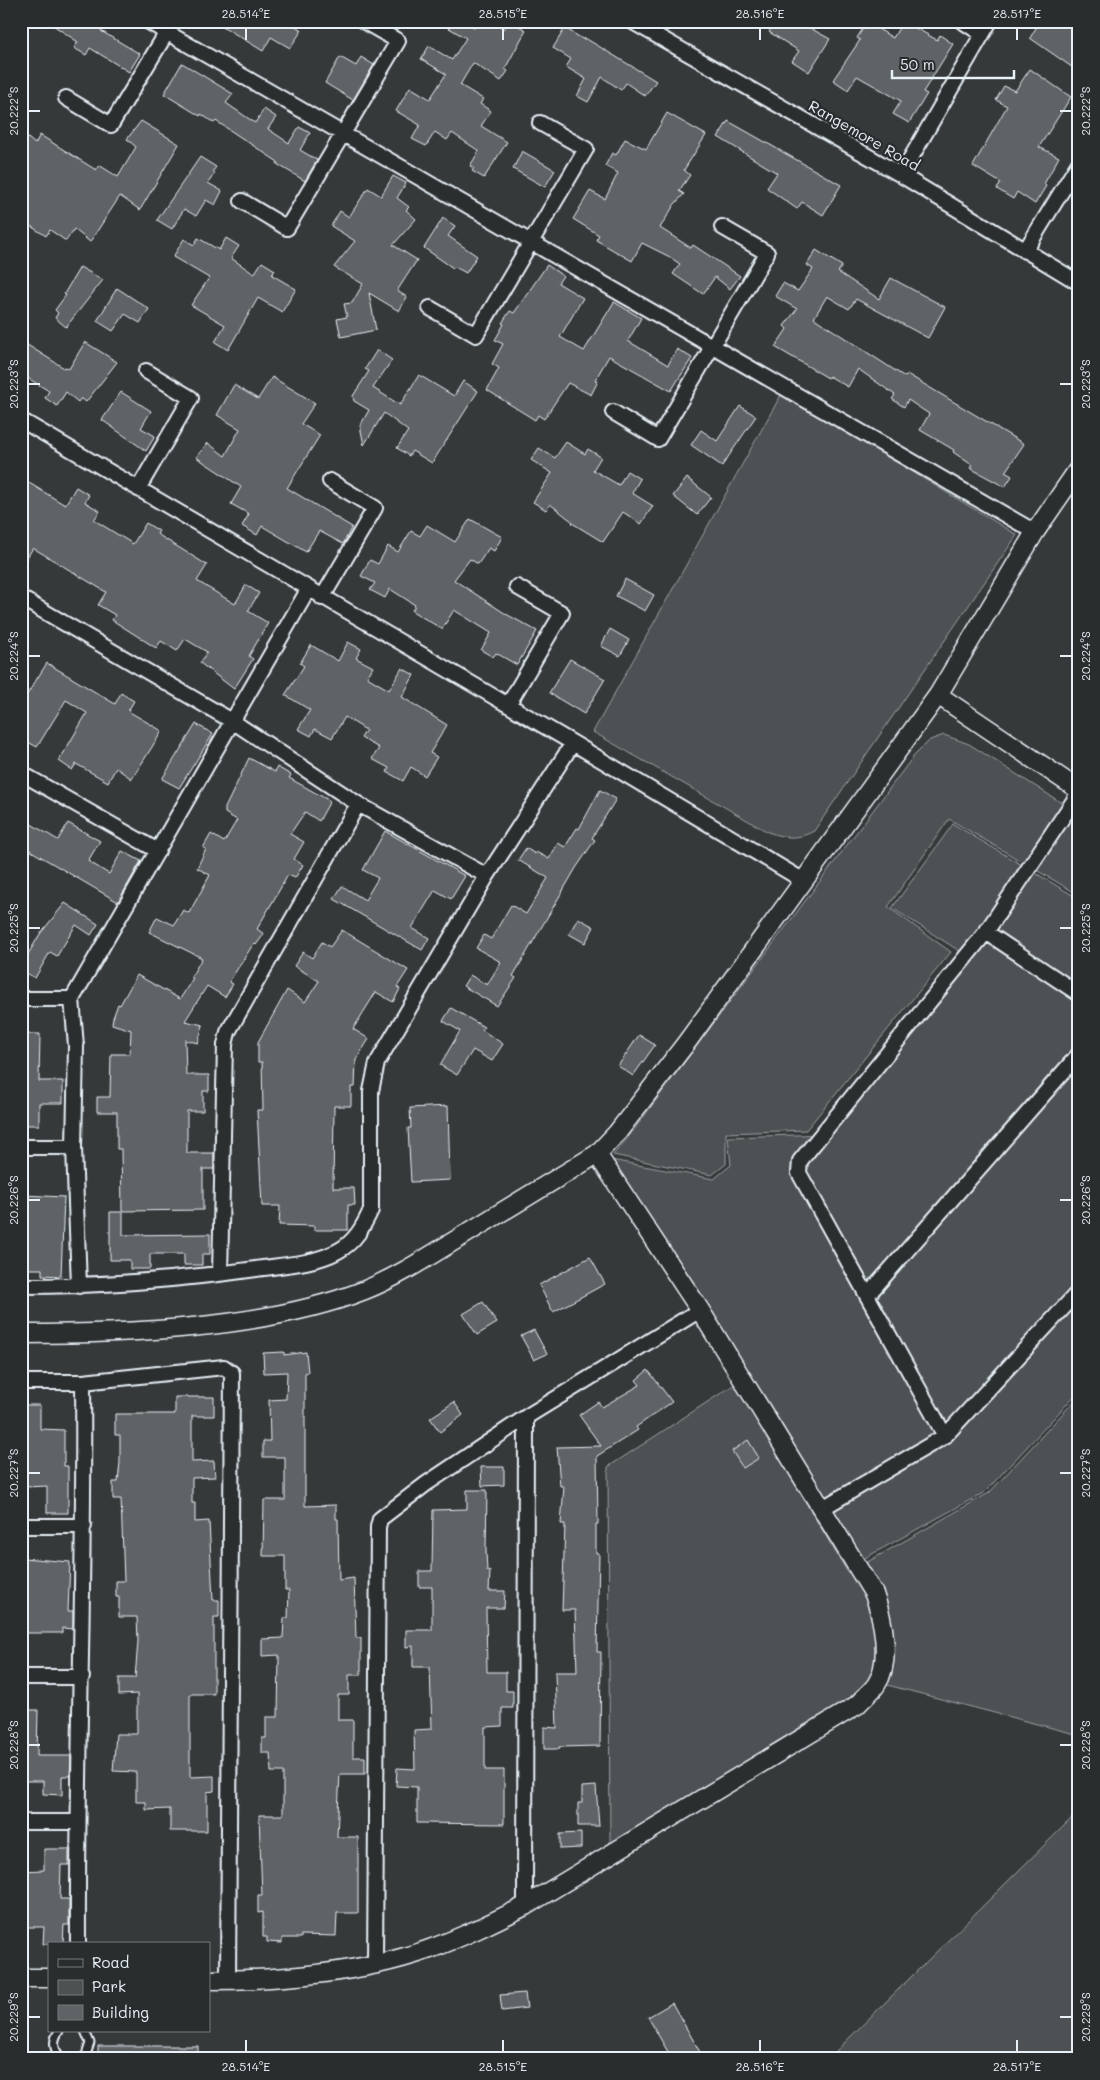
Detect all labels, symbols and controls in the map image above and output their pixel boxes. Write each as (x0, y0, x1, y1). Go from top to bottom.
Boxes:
text: 28.514°E (222, 5, 270, 21)
text: 28.515°E (479, 5, 527, 21)
text: 28.516°E (736, 5, 784, 21)
text: 28.517°E (993, 5, 1041, 21)
scale bar (892, 48, 1015, 80)
text: 50 m (900, 54, 935, 74)
text: 20.222°S (5, 86, 21, 136)
text: 20.222°S (1077, 86, 1093, 136)
street label: Rangemore Road (805, 95, 924, 175)
text: 20.223°S (5, 359, 21, 409)
text: 20.223°S (1077, 359, 1093, 409)
text: 20.224°S (5, 631, 21, 681)
text: 20.224°S (1077, 631, 1093, 681)
text: 20.225°S (5, 903, 21, 953)
text: 20.225°S (1077, 903, 1093, 953)
text: 20.226°S (5, 1175, 21, 1225)
text: 20.226°S (1077, 1175, 1093, 1225)
text: 20.227°S (5, 1448, 21, 1498)
text: 20.227°S (1077, 1448, 1093, 1498)
text: 20.228°S (5, 1720, 21, 1770)
text: 20.228°S (1077, 1720, 1093, 1770)
legend (48, 1942, 210, 2032)
text: Road (92, 1952, 129, 1972)
text: Park (92, 1976, 126, 1996)
text: 20.229°S (5, 1992, 21, 2042)
text: 20.229°S (1077, 1992, 1093, 2042)
text: Building (92, 2002, 149, 2022)
text: 28.514°E (222, 2058, 270, 2074)
text: 28.515°E (479, 2058, 527, 2074)
text: 28.516°E (736, 2058, 784, 2074)
text: 28.517°E (993, 2058, 1041, 2074)

